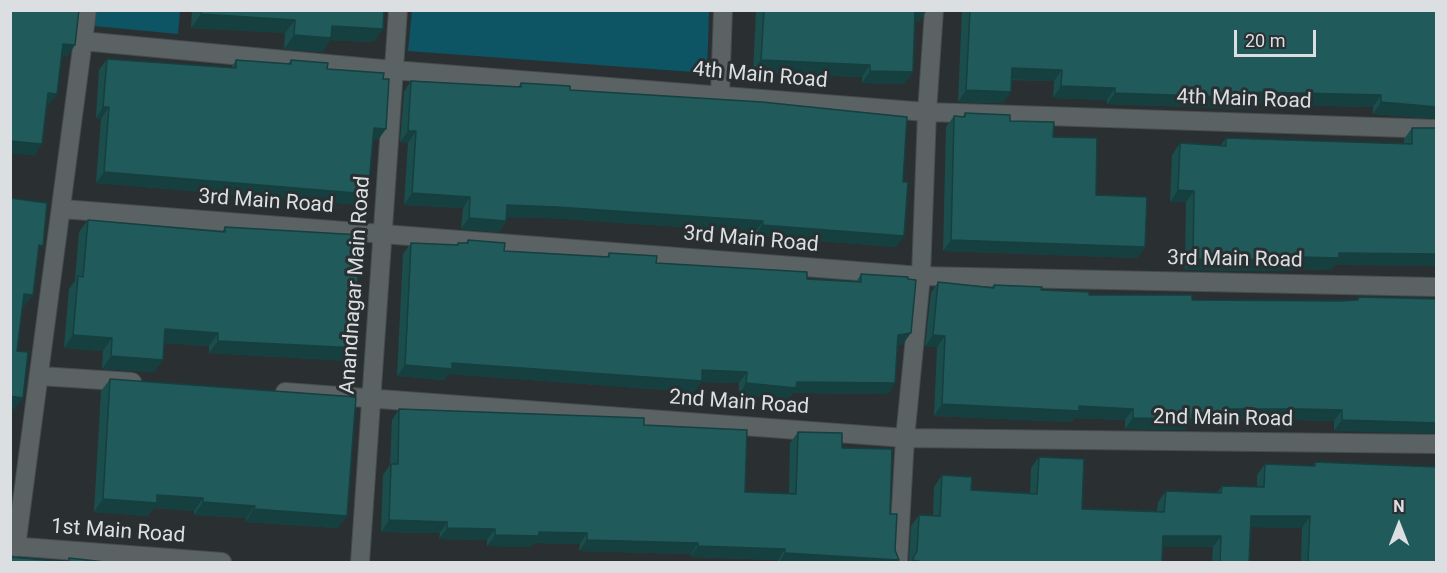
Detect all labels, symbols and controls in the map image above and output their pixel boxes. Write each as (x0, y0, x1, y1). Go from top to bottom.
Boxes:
scale bar (1237, 18, 1320, 56)
text: 20 m (1245, 30, 1285, 51)
street label: 4th Main Road (692, 58, 828, 94)
street label: 4th Main Road (1176, 85, 1312, 115)
street label: Anandnagar Main Road (336, 175, 376, 395)
street label: 3rd Main Road (197, 185, 335, 219)
street label: 3rd Main Road (682, 222, 820, 258)
street label: 3rd Main Road (1167, 246, 1303, 274)
street label: 2nd Main Road (668, 386, 810, 420)
street label: 2nd Main Road (1153, 405, 1293, 433)
north arrow (1369, 495, 1429, 555)
text: N (1393, 497, 1405, 516)
street label: 1st Main Road (50, 515, 186, 549)

